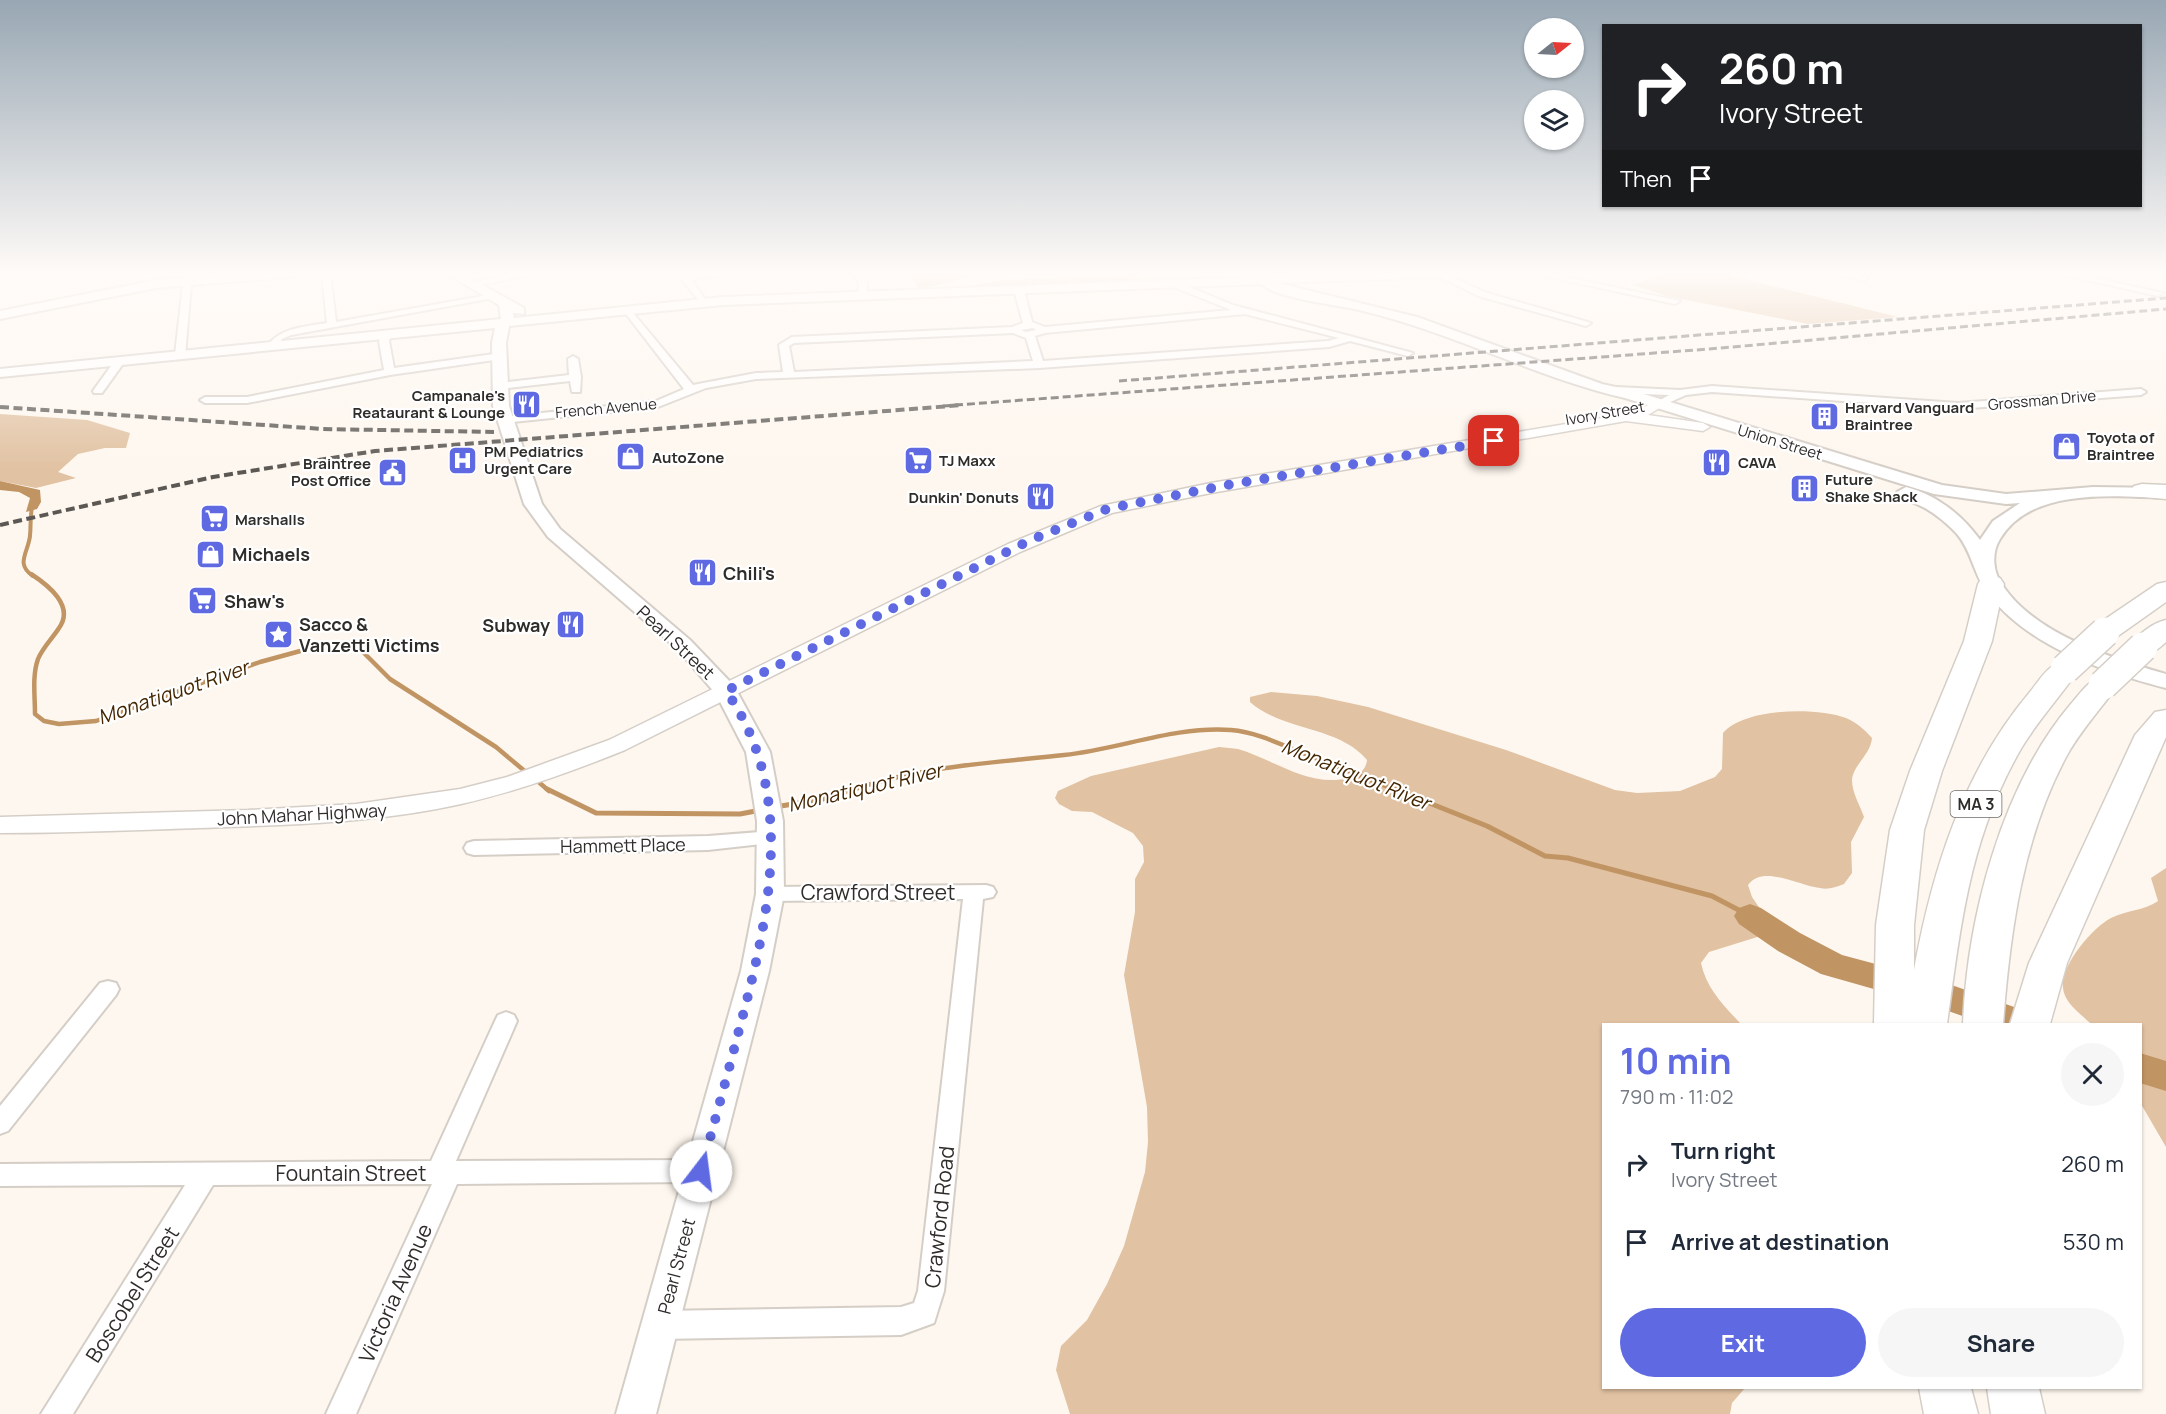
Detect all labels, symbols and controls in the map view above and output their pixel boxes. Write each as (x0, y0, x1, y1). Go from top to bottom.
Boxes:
north arrow (1524, 18, 1584, 78)
map controls (1524, 18, 1584, 150)
text: 260 m (1719, 39, 1844, 97)
icon: right (1620, 48, 1698, 126)
button: layers (1524, 90, 1584, 150)
text: Ivory Street (1719, 94, 1863, 131)
icon: arrive (1684, 162, 1717, 195)
text: Then (1620, 164, 1672, 194)
place label: Campanale's Reataurant & Lounge (352, 385, 505, 423)
street label: Grossman Drive (1987, 385, 2097, 415)
restaurant icon: Campanale's Reataurant & Lounge (510, 388, 542, 420)
street label: French Avenue (554, 393, 658, 423)
street label: Ivory Street (1564, 396, 1646, 430)
place label: Harvard Vanguard Braintree (1845, 397, 1974, 435)
building icon: Harvard Vanguard Braintree (1808, 400, 1840, 432)
pin (1468, 415, 1519, 466)
street label: Union Street (1735, 419, 1825, 465)
icon: arrive (1477, 424, 1510, 457)
place label: Toyota of Braintree (2087, 427, 2155, 465)
shop icon: Toyota of Braintree (2050, 430, 2082, 462)
place label: PM Pediatrics Urgent Care (484, 441, 583, 479)
shop icon: AutoZone (615, 441, 647, 473)
hospital icon: PM Pediatrics Urgent Care (447, 444, 479, 476)
supermarket icon: TJ Maxx (902, 444, 934, 476)
restaurant icon: CAVA (1701, 446, 1733, 478)
place label: AutoZone (652, 447, 724, 468)
place label: TJ Maxx (939, 450, 996, 471)
place label: CAVA (1738, 452, 1776, 473)
place label: Braintree Post Office (291, 453, 371, 491)
public building icon: Braintree Post Office (376, 456, 408, 488)
place label: Future Shake Shack (1825, 469, 1918, 507)
building icon: Future Shake Shack (1788, 472, 1820, 504)
restaurant icon: Dunkin' Donuts (1024, 481, 1056, 513)
place label: Dunkin' Donuts (909, 487, 1019, 508)
supermarket icon: Marshalls (198, 503, 230, 535)
place label: Marshalls (235, 509, 305, 530)
shop icon: Michaels (195, 538, 227, 570)
place label: Michaels (232, 542, 310, 566)
restaurant icon: Chili's (686, 557, 718, 589)
place label: Chili's (723, 561, 775, 585)
supermarket icon: Shaw's (187, 585, 219, 617)
place label: Shaw's (224, 589, 285, 613)
street label: Pearl Street (632, 600, 720, 684)
restaurant icon: Subway (555, 609, 587, 641)
place label: Sacco & Vanzetti Victims (299, 612, 440, 657)
place label: Subway (482, 613, 550, 637)
place icon: Sacco & Vanzetti Victims (262, 618, 294, 650)
water label: Monatiquot River (94, 653, 255, 730)
water label: Monatiquot River (1278, 732, 1437, 817)
water label: Monatiquot River (785, 755, 948, 818)
road number: MA 3 (1950, 791, 2002, 817)
street label: John Mahar Highway (216, 798, 388, 830)
street label: Hammett Place (560, 832, 686, 858)
street label: Crawford Street (801, 878, 955, 906)
text: 10 min (1620, 1036, 1732, 1085)
button: close (2061, 1043, 2124, 1106)
text: 790 m · 11:02 (1620, 1083, 1733, 1110)
text: Turn right (1671, 1136, 1776, 1166)
position arrow (669, 1139, 733, 1203)
street label: Crawford Road (918, 1145, 960, 1289)
icon: right (1620, 1148, 1653, 1181)
text: 260 m (2061, 1149, 2124, 1179)
street label: Fountain Street (276, 1159, 426, 1187)
text: Ivory Street (1671, 1166, 1778, 1193)
street label: Pearl Street (652, 1215, 700, 1317)
street label: Victoria Avenue (352, 1219, 438, 1367)
street label: Boscobel Street (79, 1221, 185, 1367)
icon: arrive (1620, 1226, 1653, 1259)
text: Arrive at destination (1671, 1227, 1889, 1257)
text: 530 m (2063, 1227, 2124, 1257)
button: Exit (1620, 1308, 1866, 1377)
button: Share (1878, 1308, 2124, 1377)

